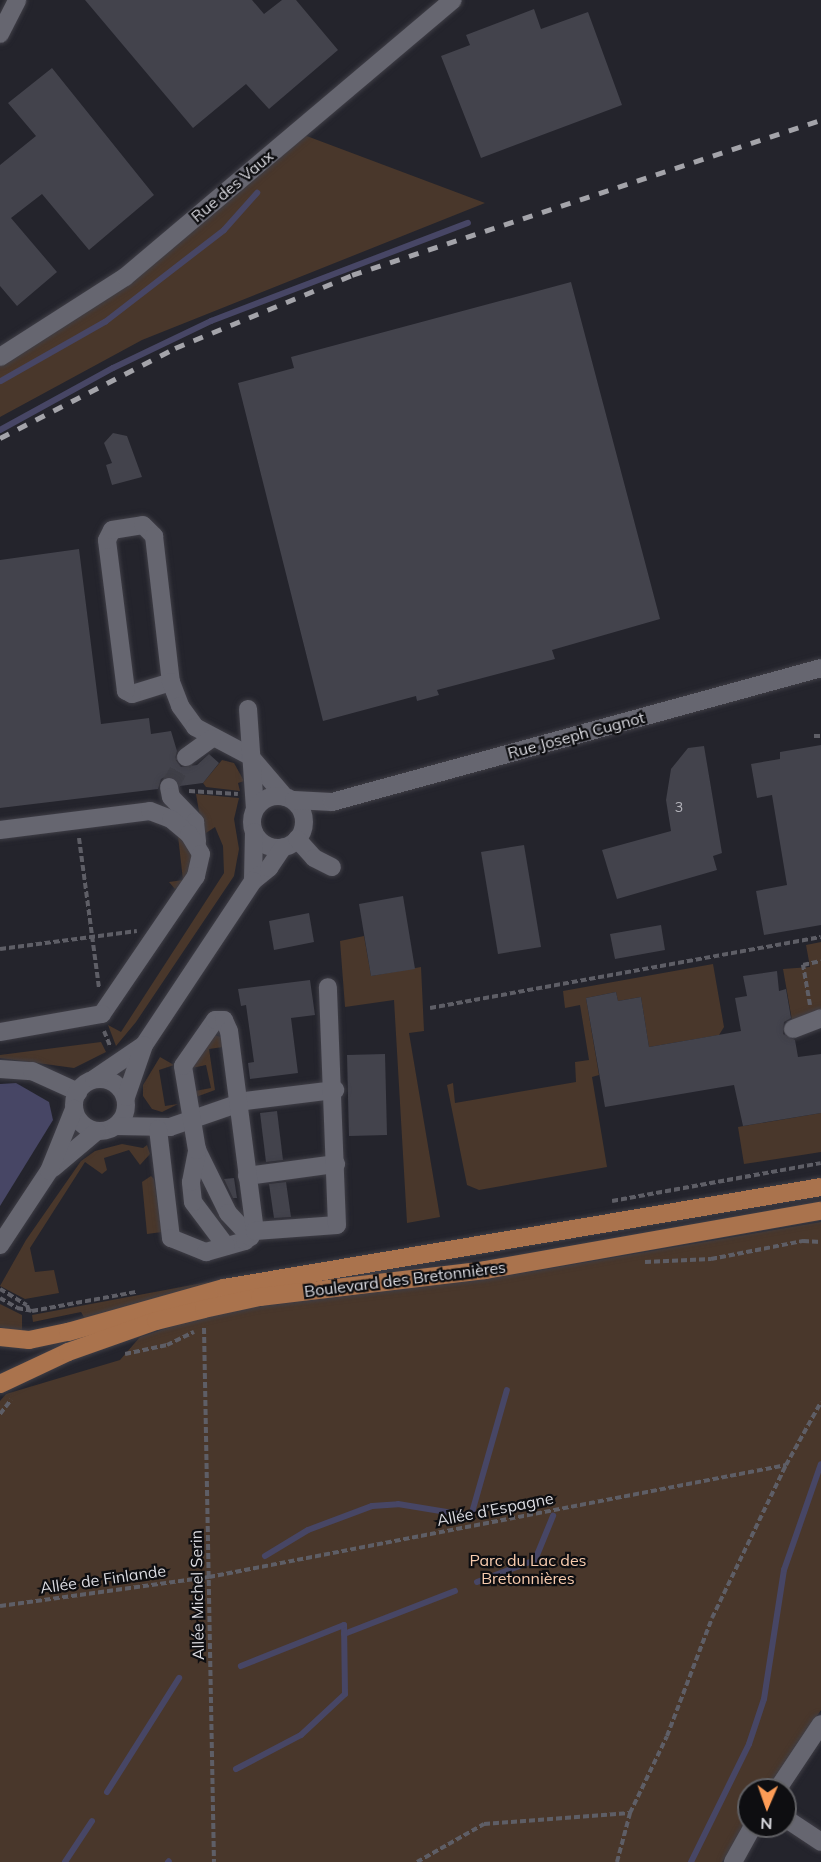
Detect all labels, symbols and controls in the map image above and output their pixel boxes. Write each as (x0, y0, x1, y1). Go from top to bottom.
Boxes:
street label: Rue des Vaux (187, 146, 277, 226)
street label: Rue Joseph Cugnot (505, 707, 647, 763)
house number: 3 (675, 799, 683, 815)
street label: Boulevard des Bretonnières (303, 1257, 507, 1301)
street label: Allée d’Espagne (435, 1488, 555, 1530)
street label: Allée Michel Serin (186, 1530, 208, 1660)
park label: Parc du Lac des Bretonnières (469, 1550, 587, 1588)
street label: Allée de Finlande (39, 1561, 167, 1597)
north arrow (737, 1778, 797, 1838)
text: N (760, 1814, 773, 1834)

